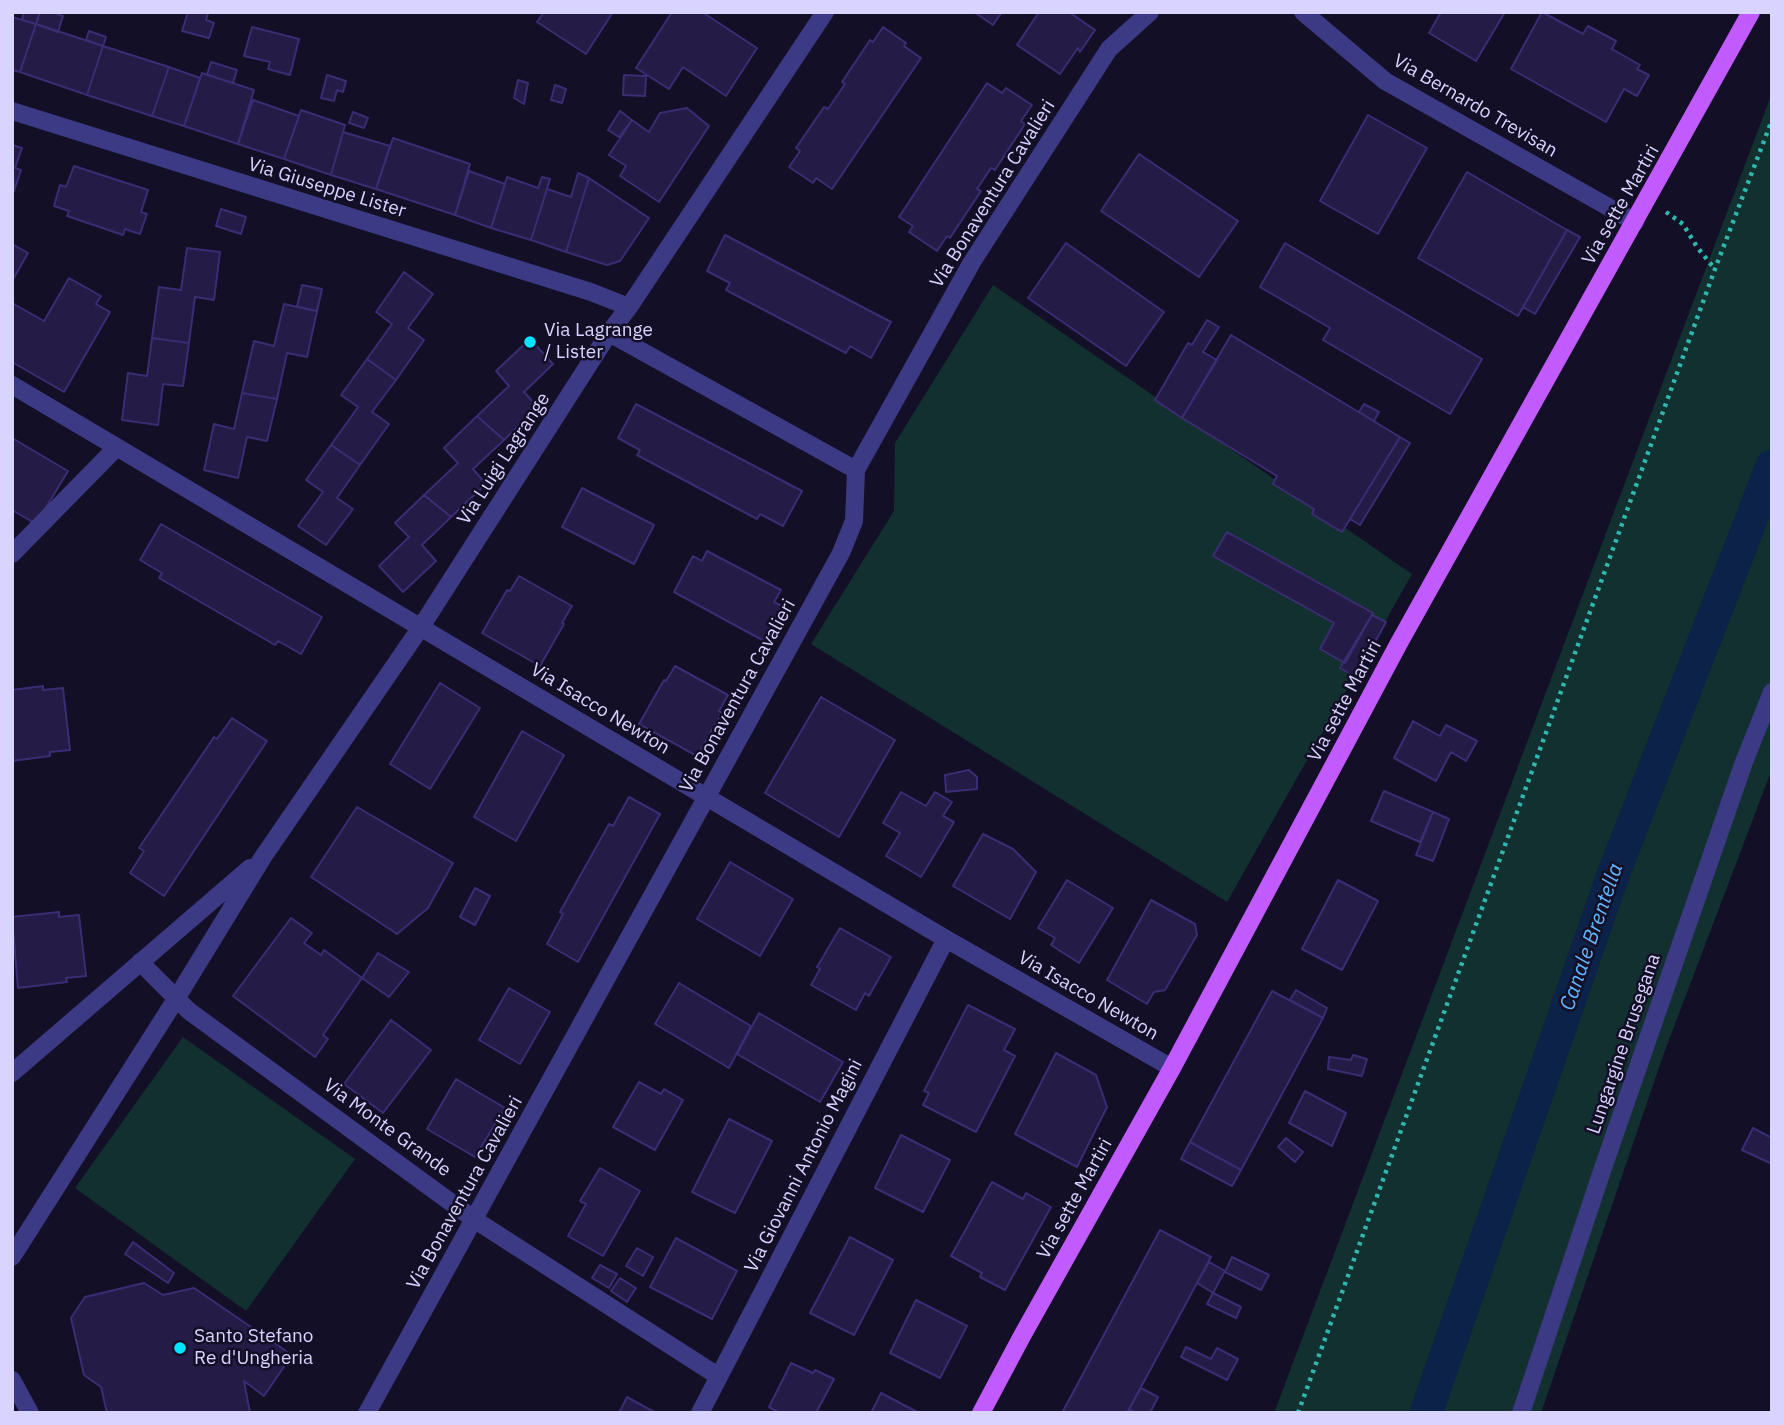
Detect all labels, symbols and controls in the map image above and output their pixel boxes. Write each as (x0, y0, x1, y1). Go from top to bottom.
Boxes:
street label: Via Bernardo Trevisan (1389, 50, 1561, 162)
street label: Via Bonaventura Cavalieri (926, 96, 1060, 292)
street label: Via sette Martiri (1578, 141, 1664, 269)
street label: Via Giuseppe Lister (245, 153, 409, 223)
place label: Via Lagrange / Lister (544, 320, 653, 364)
marker: Via Lagrange / Lister (522, 334, 538, 350)
street label: Via Luigi Lagrange (453, 389, 555, 529)
street label: Via Bonaventura Cavalieri (675, 595, 801, 797)
street label: Via sette Martiri (1303, 636, 1387, 766)
street label: Via Isacco Newton (526, 658, 674, 760)
water label: Canale Brentella (1555, 860, 1629, 1014)
street label: Via Isacco Newton (1014, 947, 1162, 1045)
street label: Lungargine Brusegana (1582, 951, 1666, 1137)
street label: Via Giovanni Antonio Magini (740, 1056, 868, 1276)
street label: Via Monte Grande (319, 1074, 455, 1182)
street label: Via Bonaventura Cavalieri (402, 1092, 528, 1294)
street label: Via sette Martiri (1032, 1135, 1118, 1263)
place label: Santo Stefano Re d'Ungheria (194, 1326, 313, 1370)
marker: Santo Stefano Re d'Ungheria (172, 1340, 188, 1356)

